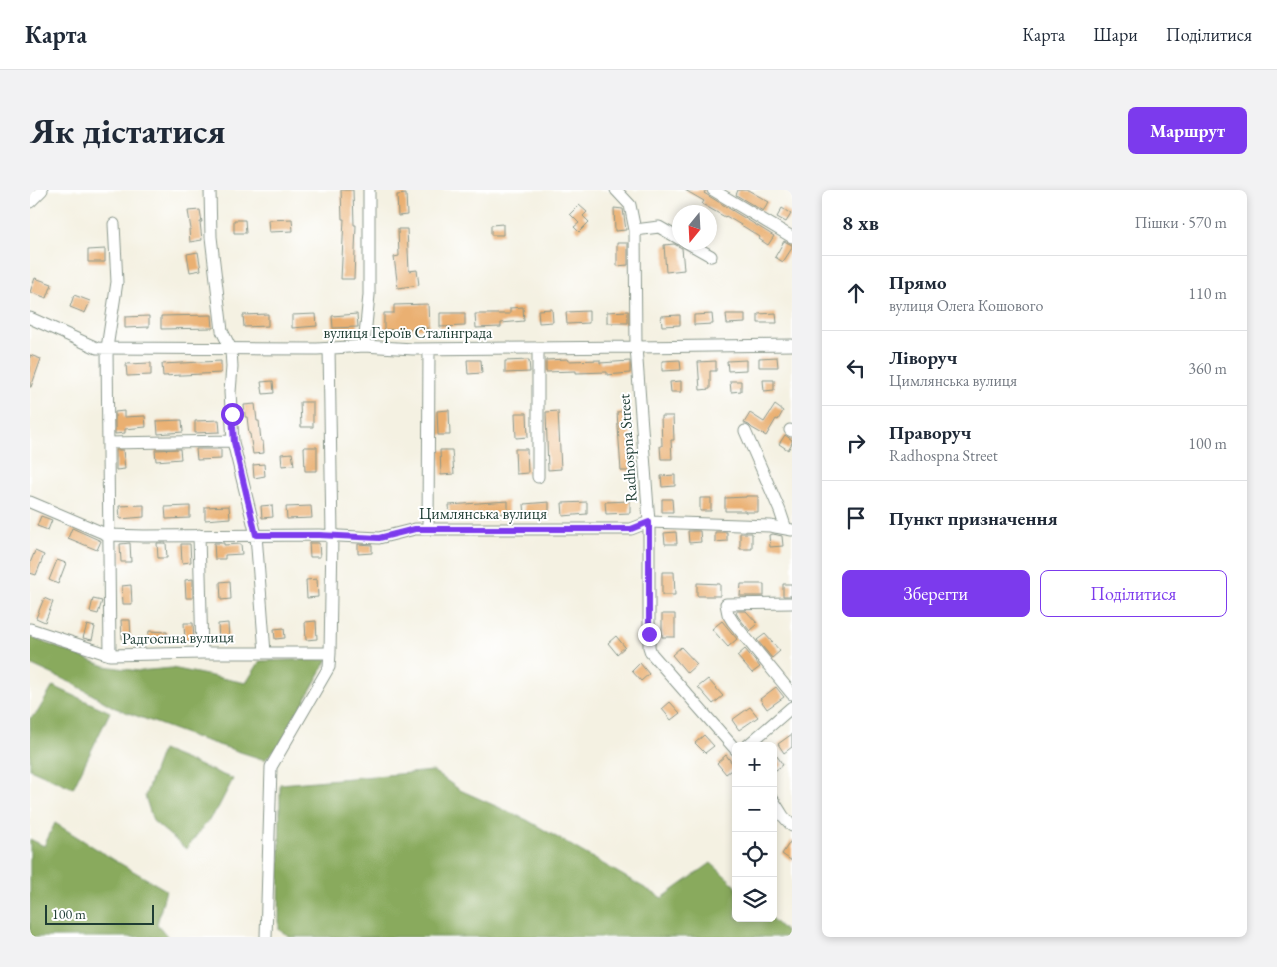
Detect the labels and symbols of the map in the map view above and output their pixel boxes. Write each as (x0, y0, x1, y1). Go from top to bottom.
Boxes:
north arrow (672, 205, 717, 250)
street label: вулиця Героїв Сталінграда (323, 322, 493, 343)
street label: Radhospna Street (613, 393, 642, 503)
route start (221, 403, 244, 426)
street label: Цимлянська вулиця (419, 503, 547, 524)
route end (638, 623, 661, 646)
street label: Радгоспна вулиця (122, 626, 234, 649)
scale bar (45, 902, 154, 925)

